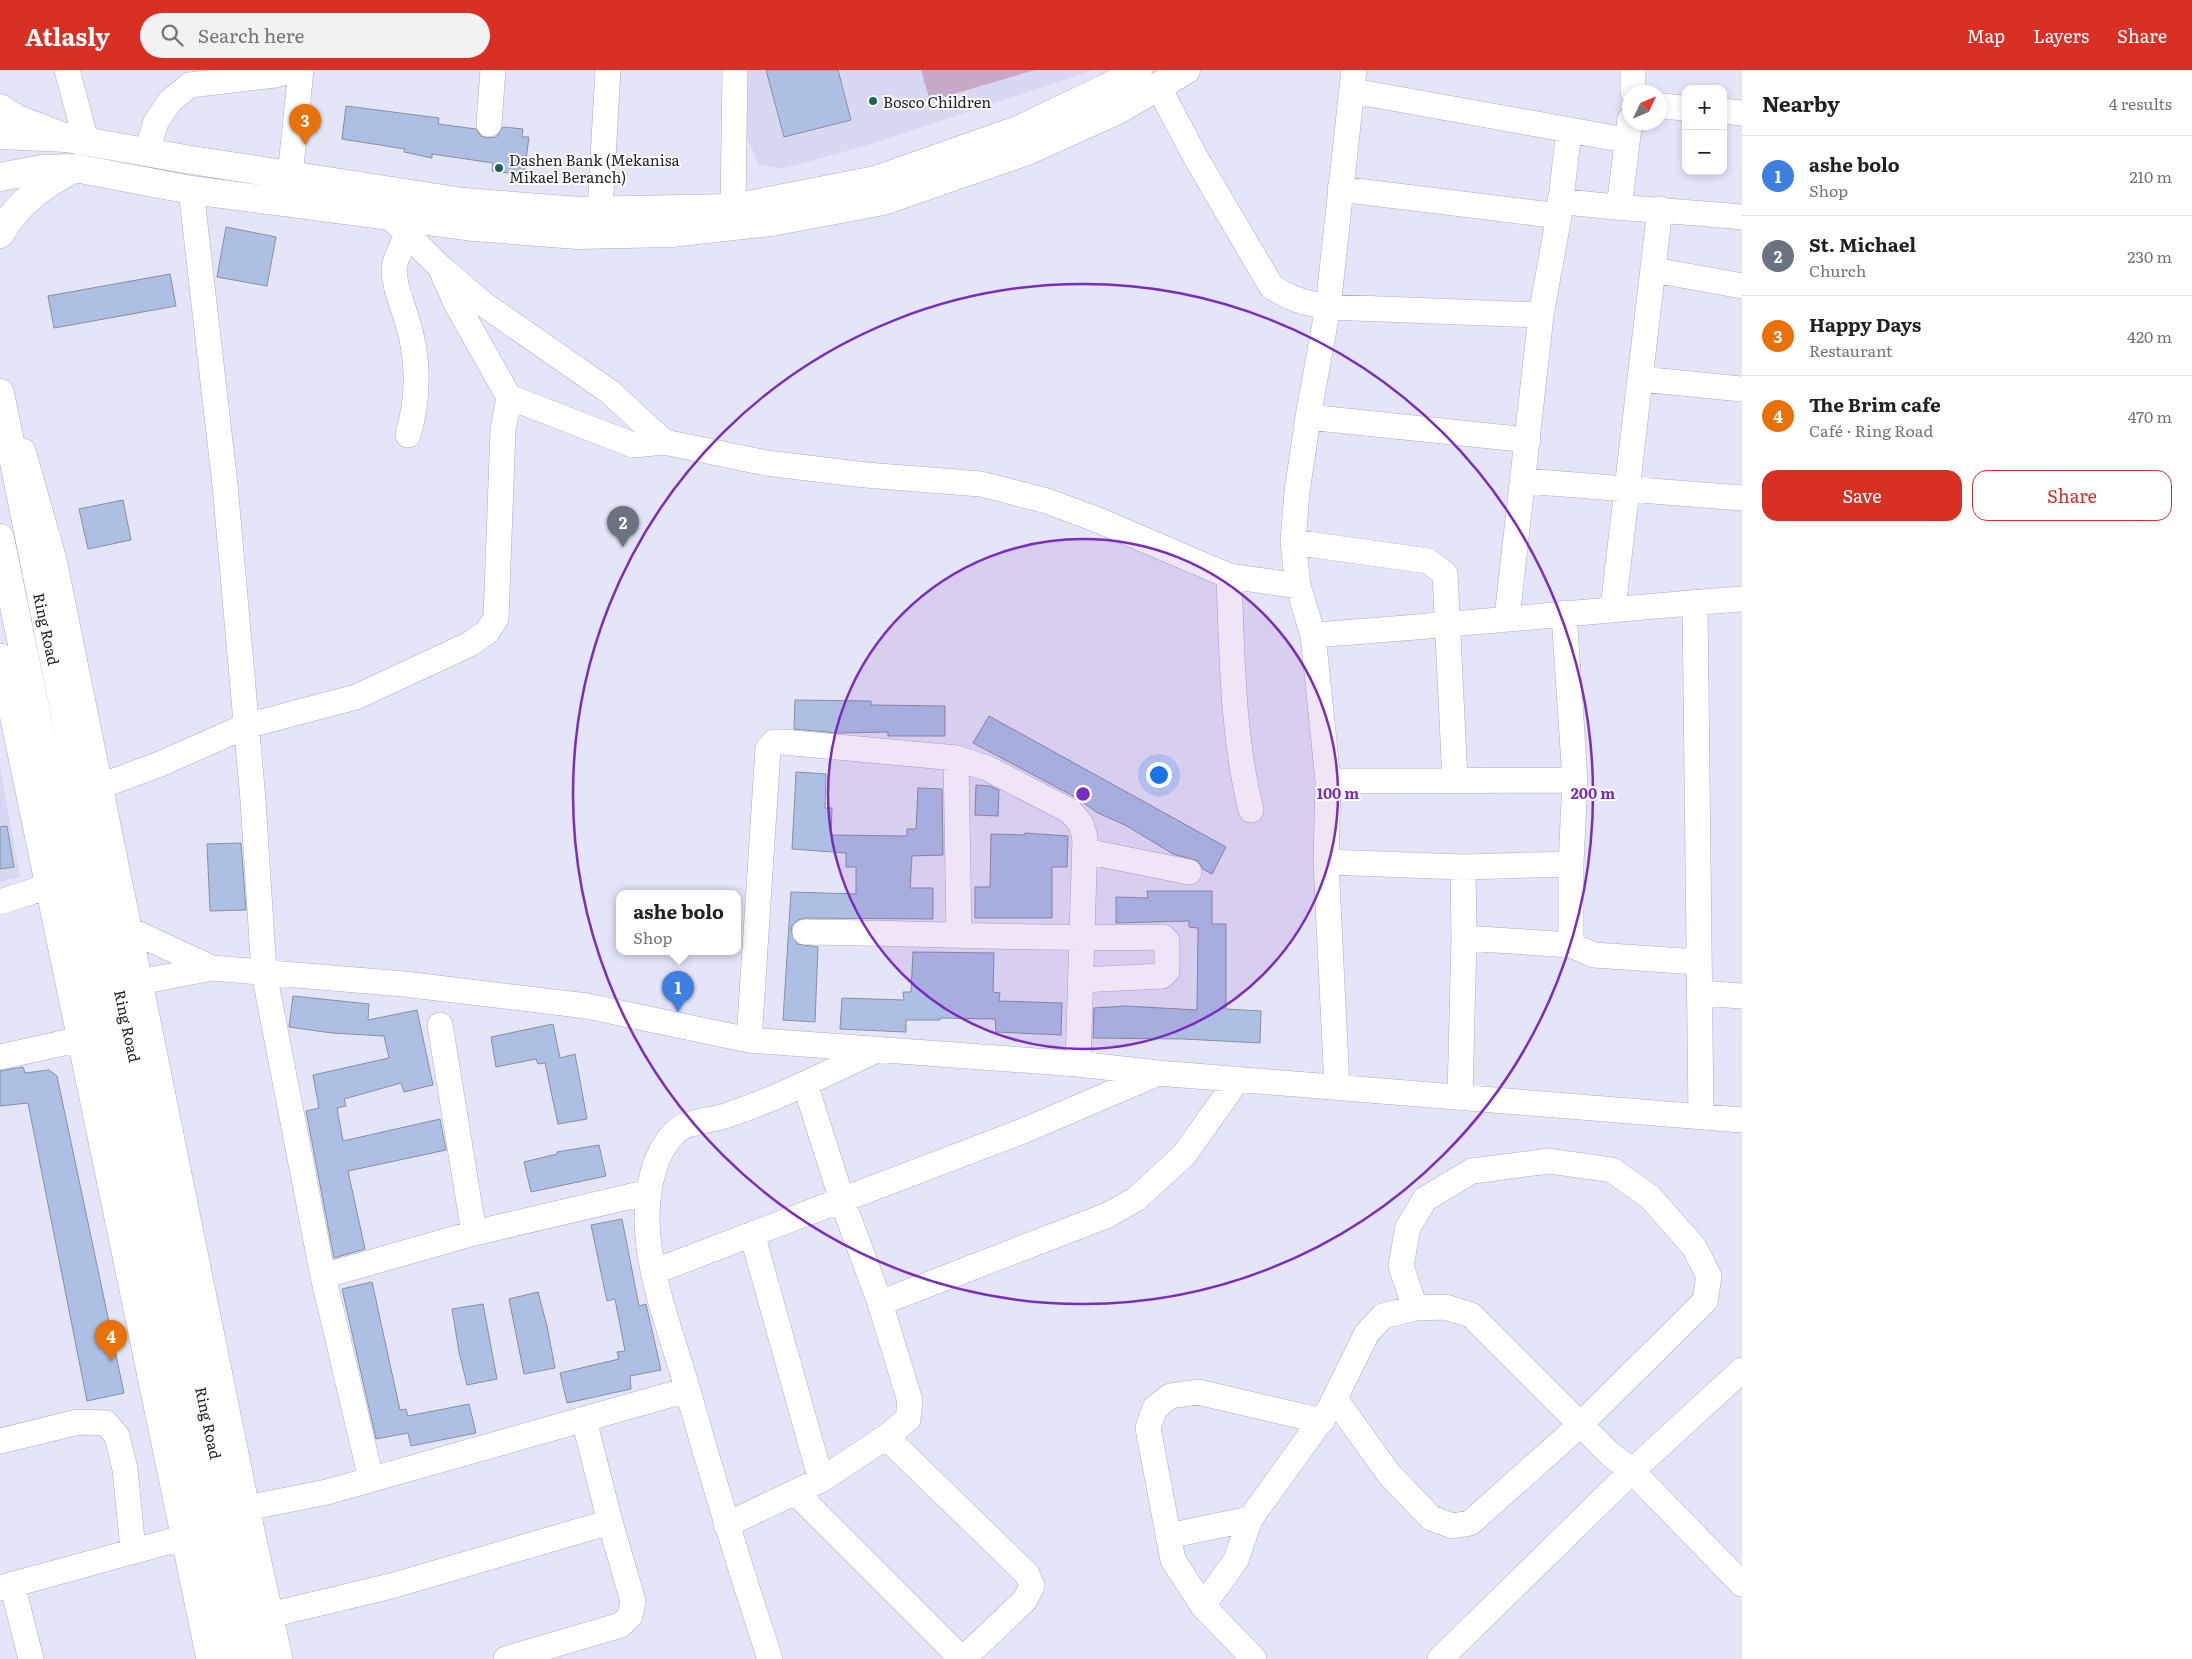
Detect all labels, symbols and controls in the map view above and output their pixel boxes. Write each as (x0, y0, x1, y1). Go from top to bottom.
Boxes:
search box (140, 13, 490, 58)
text: Atlasly (25, 18, 110, 53)
icon: search (158, 21, 186, 49)
text: Search here (198, 21, 304, 49)
text: Map (1967, 22, 2005, 49)
text: Layers (2033, 22, 2089, 49)
text: Share (2117, 22, 2167, 49)
north arrow (1622, 85, 1667, 130)
map controls (1682, 85, 1727, 175)
button: + (1682, 85, 1727, 130)
text: Nearby (1762, 87, 1840, 118)
place label: Bosco Children (883, 90, 991, 113)
text: 4 results (2109, 91, 2172, 115)
marker: Bosco Children (867, 95, 879, 107)
pin: 3 (289, 104, 321, 145)
button: − (1682, 130, 1727, 175)
place label: Dashen Bank (Mekanisa Mikael Beranch) (509, 148, 681, 188)
text: ashe bolo (1809, 150, 1900, 178)
marker: Dashen Bank (Mekanisa Mikael Beranch) (493, 162, 505, 174)
text: 1 (1775, 164, 1781, 188)
text: 210 m (2129, 164, 2172, 188)
text: Shop (1809, 178, 1848, 202)
text: St. Michael (1809, 230, 1916, 258)
text: 2 (1774, 244, 1782, 268)
text: 230 m (2127, 244, 2172, 268)
text: Church (1809, 258, 1866, 282)
text: Happy Days (1809, 310, 1921, 338)
text: 3 (1774, 324, 1782, 348)
text: 420 m (2127, 324, 2172, 348)
text: Restaurant (1809, 338, 1893, 362)
text: The Brim cafe (1809, 390, 1941, 418)
text: 4 (1773, 404, 1783, 428)
text: 470 m (2128, 404, 2172, 428)
text: Café · Ring Road (1809, 418, 1933, 442)
button: Save (1762, 470, 1962, 521)
button: Share (1972, 470, 2172, 521)
pin: 2 (607, 506, 639, 547)
street label: Ring Road (28, 591, 66, 667)
your location (1146, 762, 1172, 788)
text: 100 m (1317, 781, 1359, 804)
text: 200 m (1571, 781, 1615, 804)
centre of rings (1074, 785, 1092, 803)
popup (616, 890, 741, 955)
text: ashe bolo (633, 897, 724, 925)
text: Shop (633, 925, 672, 949)
pin: 1 (662, 971, 694, 1012)
street label: Ring Road (109, 988, 147, 1064)
pin: 4 (95, 1320, 127, 1361)
street label: Ring Road (190, 1385, 228, 1461)

